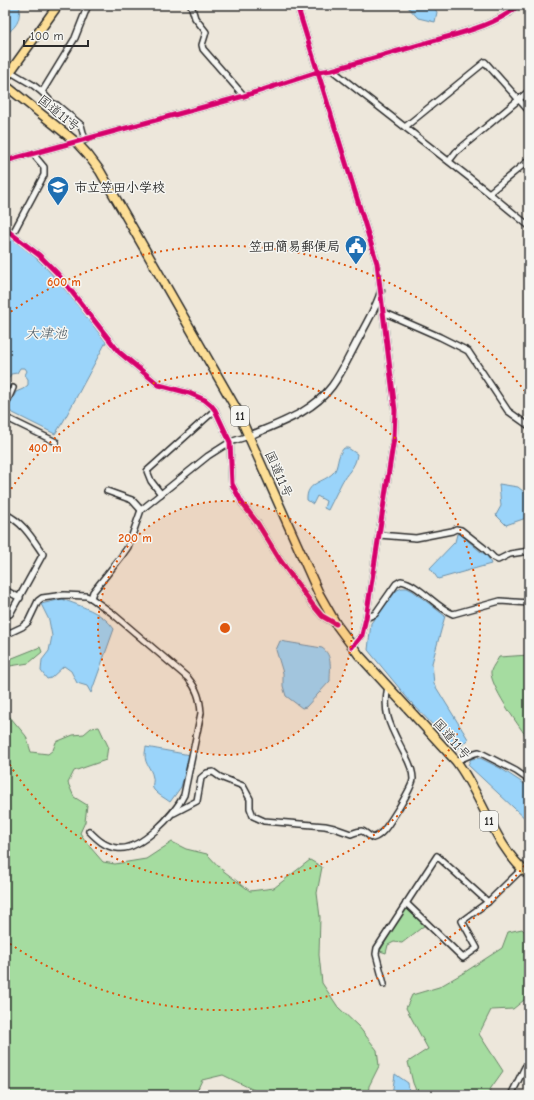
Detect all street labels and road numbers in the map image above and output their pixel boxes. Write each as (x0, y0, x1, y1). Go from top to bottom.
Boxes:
street label: 国道11号 (35, 92, 83, 134)
road number: 11 (231, 406, 249, 426)
street label: 国道11号 (262, 448, 296, 500)
street label: 国道11号 (430, 715, 474, 763)
road number: 11 (480, 811, 498, 831)

